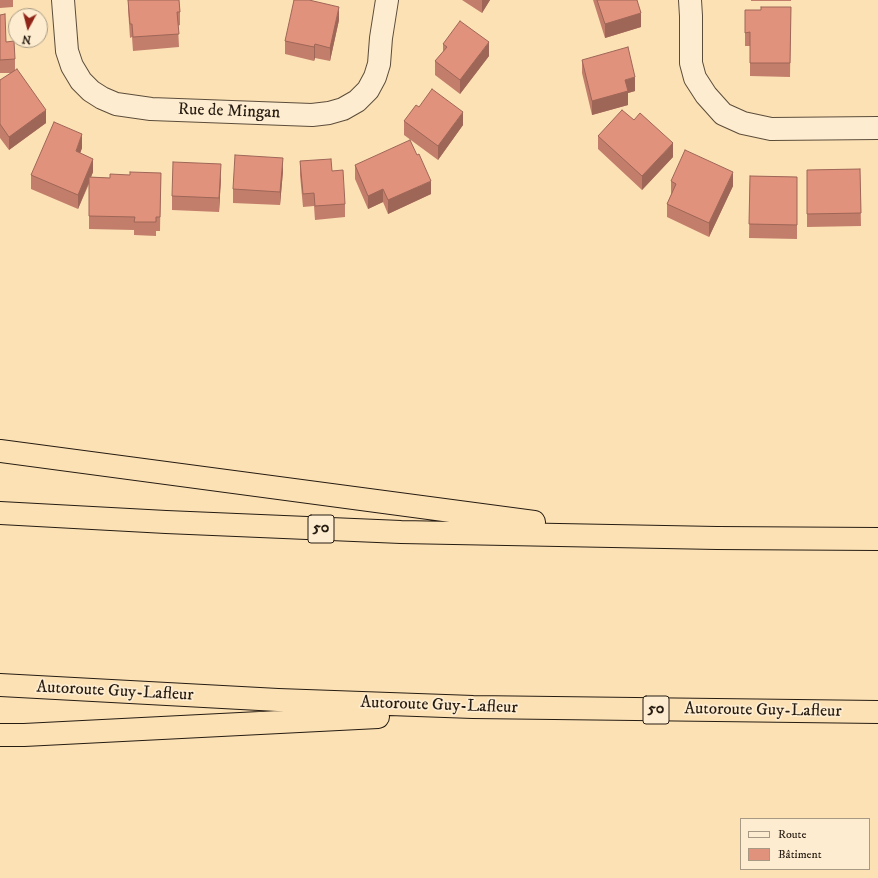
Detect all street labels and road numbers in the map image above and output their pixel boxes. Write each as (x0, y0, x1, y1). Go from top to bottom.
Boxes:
street label: Rue de Mingan (177, 100, 281, 124)
road number: 50 (308, 515, 334, 543)
street label: Autoroute Guy-Lafleur (36, 678, 194, 706)
street label: Autoroute Guy-Lafleur (360, 693, 518, 719)
road number: 50 (643, 696, 669, 724)
street label: Autoroute Guy-Lafleur (684, 699, 842, 723)

